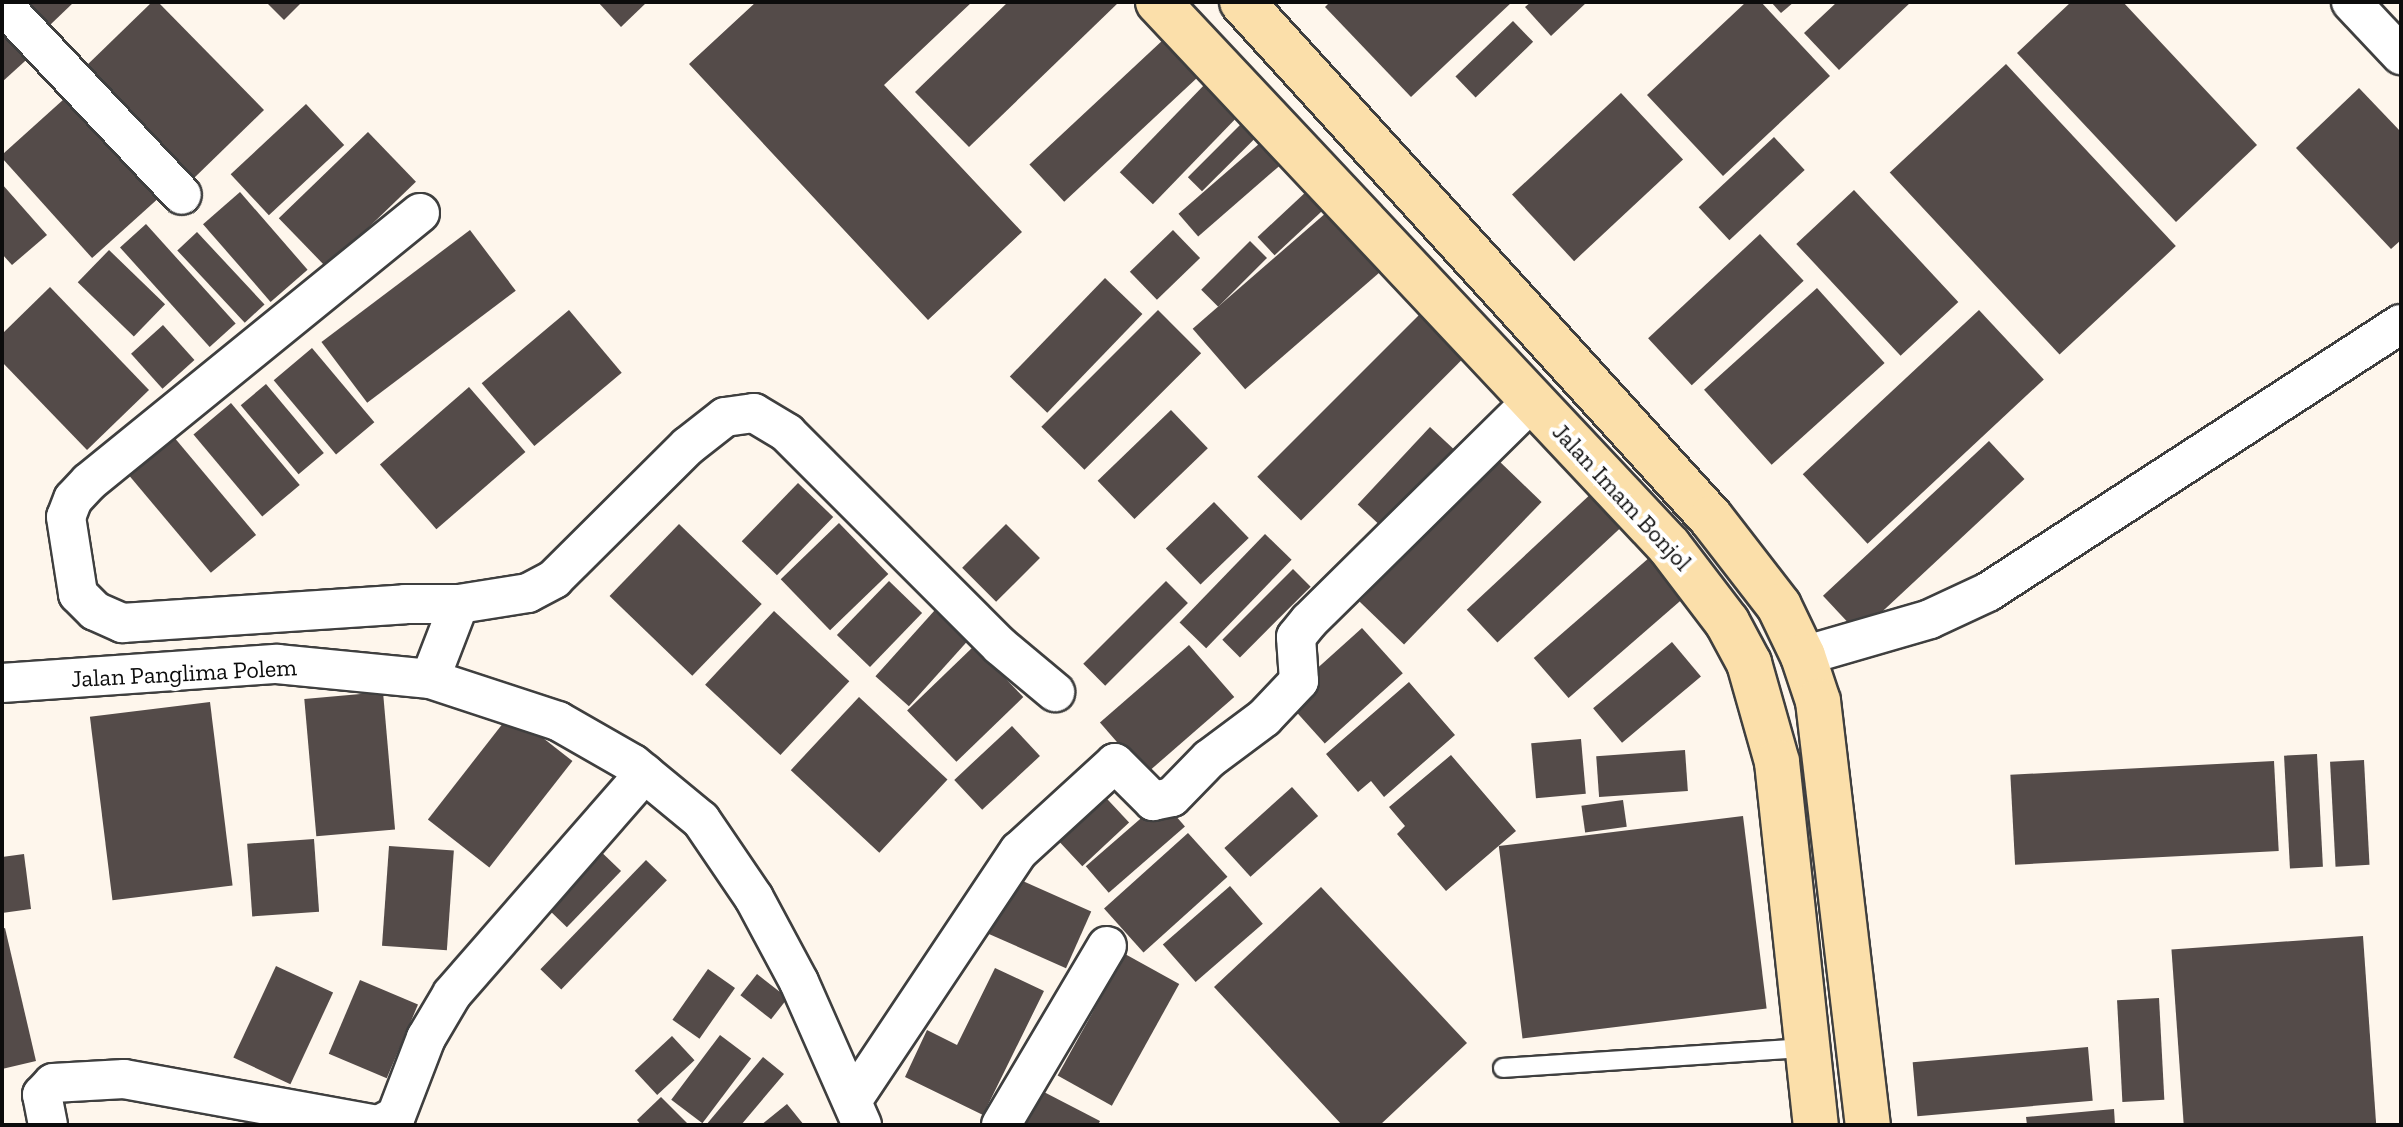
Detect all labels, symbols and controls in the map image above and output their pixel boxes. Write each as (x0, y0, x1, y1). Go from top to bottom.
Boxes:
street label: Jalan Imam Bonjol (1546, 417, 1698, 577)
street label: Jalan Panglima Polem (70, 653, 298, 693)

